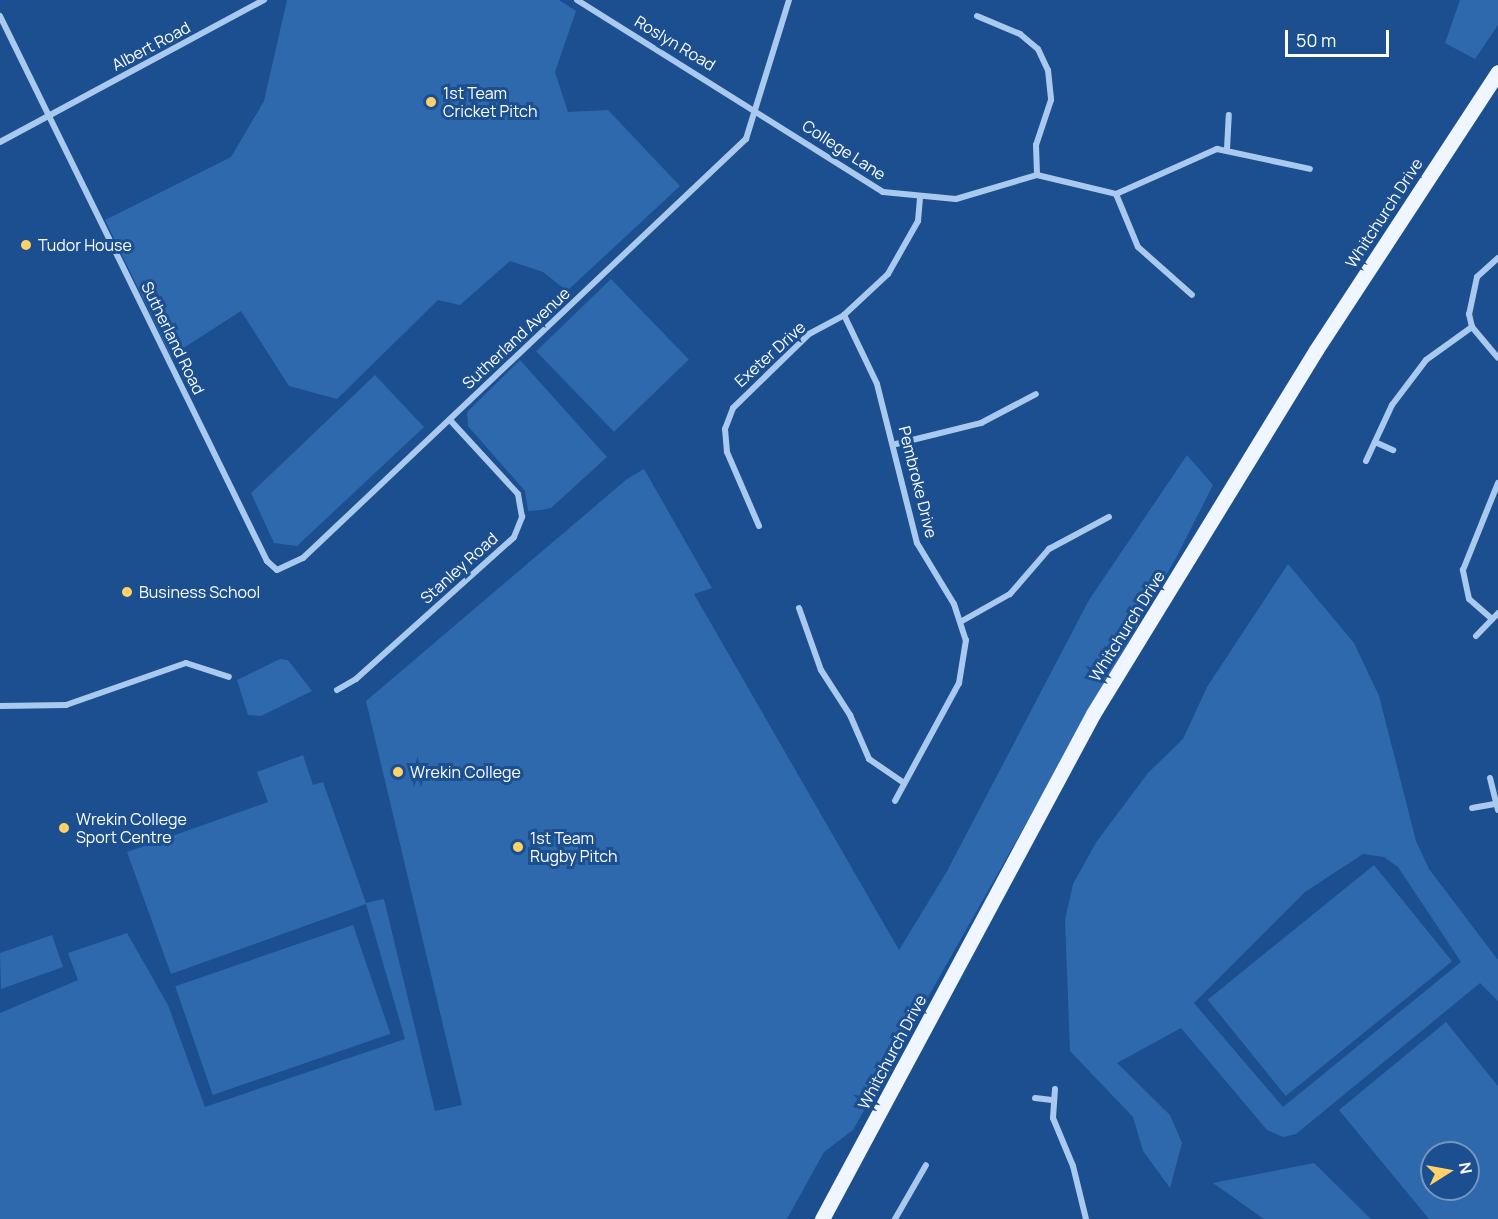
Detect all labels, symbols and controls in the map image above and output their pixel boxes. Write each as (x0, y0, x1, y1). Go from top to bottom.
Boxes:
street label: Roslyn Road (631, 11, 719, 75)
street label: Albert Road (109, 17, 193, 75)
scale bar (1288, 18, 1392, 56)
text: 50 m (1296, 28, 1336, 52)
place label: 1st Team Cricket Pitch (443, 83, 537, 121)
marker: 1st Team Cricket Pitch (424, 95, 438, 109)
street label: College Lane (799, 116, 889, 184)
street label: Whitchurch Drive (1341, 155, 1427, 271)
place label: Tudor House (38, 235, 132, 255)
marker: Tudor House (19, 238, 33, 252)
street label: Sutherland Road (137, 278, 209, 398)
street label: Sutherland Avenue (458, 283, 574, 393)
street label: Exeter Drive (731, 317, 809, 391)
street label: Pembroke Drive (895, 424, 941, 540)
street label: Stanley Road (416, 528, 502, 608)
street label: Whitchurch Drive (1085, 567, 1169, 685)
place label: Business School (139, 582, 260, 602)
marker: Business School (120, 585, 134, 599)
place label: Wrekin College (410, 762, 521, 782)
marker: Wrekin College (391, 765, 405, 779)
place label: Wrekin College Sport Centre (76, 809, 187, 847)
marker: Wrekin College Sport Centre (57, 821, 71, 835)
place label: 1st Team Rugby Pitch (530, 828, 618, 866)
marker: 1st Team Rugby Pitch (511, 840, 525, 854)
street label: Whitchurch Drive (854, 992, 930, 1112)
north arrow (1420, 1141, 1480, 1201)
text: N (1454, 1160, 1478, 1176)

